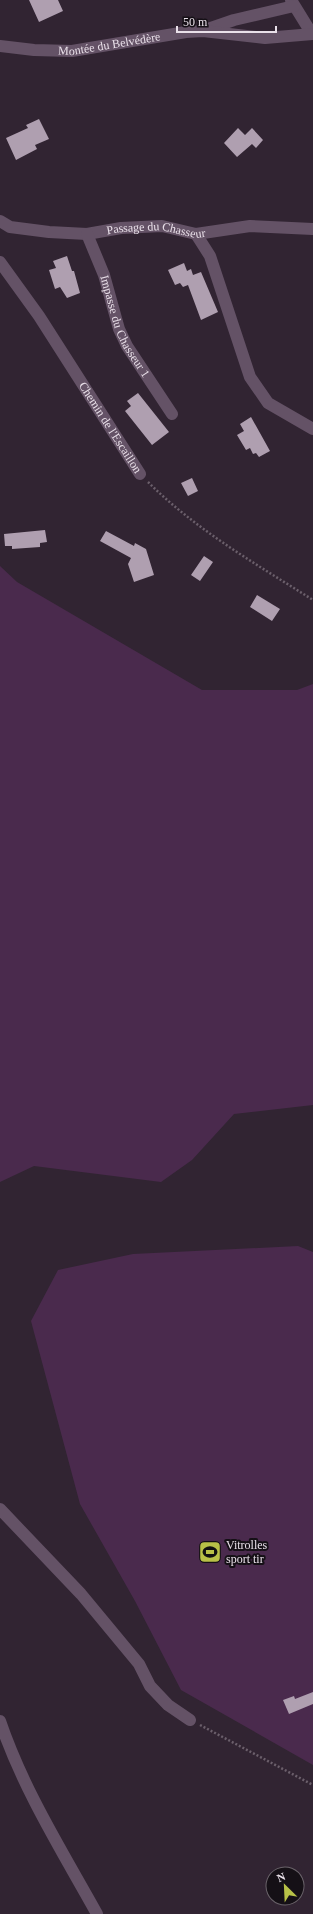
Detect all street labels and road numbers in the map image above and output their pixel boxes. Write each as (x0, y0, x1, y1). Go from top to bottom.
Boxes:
street label: Montée du Belvédère (58, 29, 161, 58)
street label: Passage du Chasseur (105, 219, 206, 241)
street label: Impasse du Chasseur 1 (97, 274, 153, 380)
street label: Chemin de l'Escaillon (76, 379, 145, 476)

